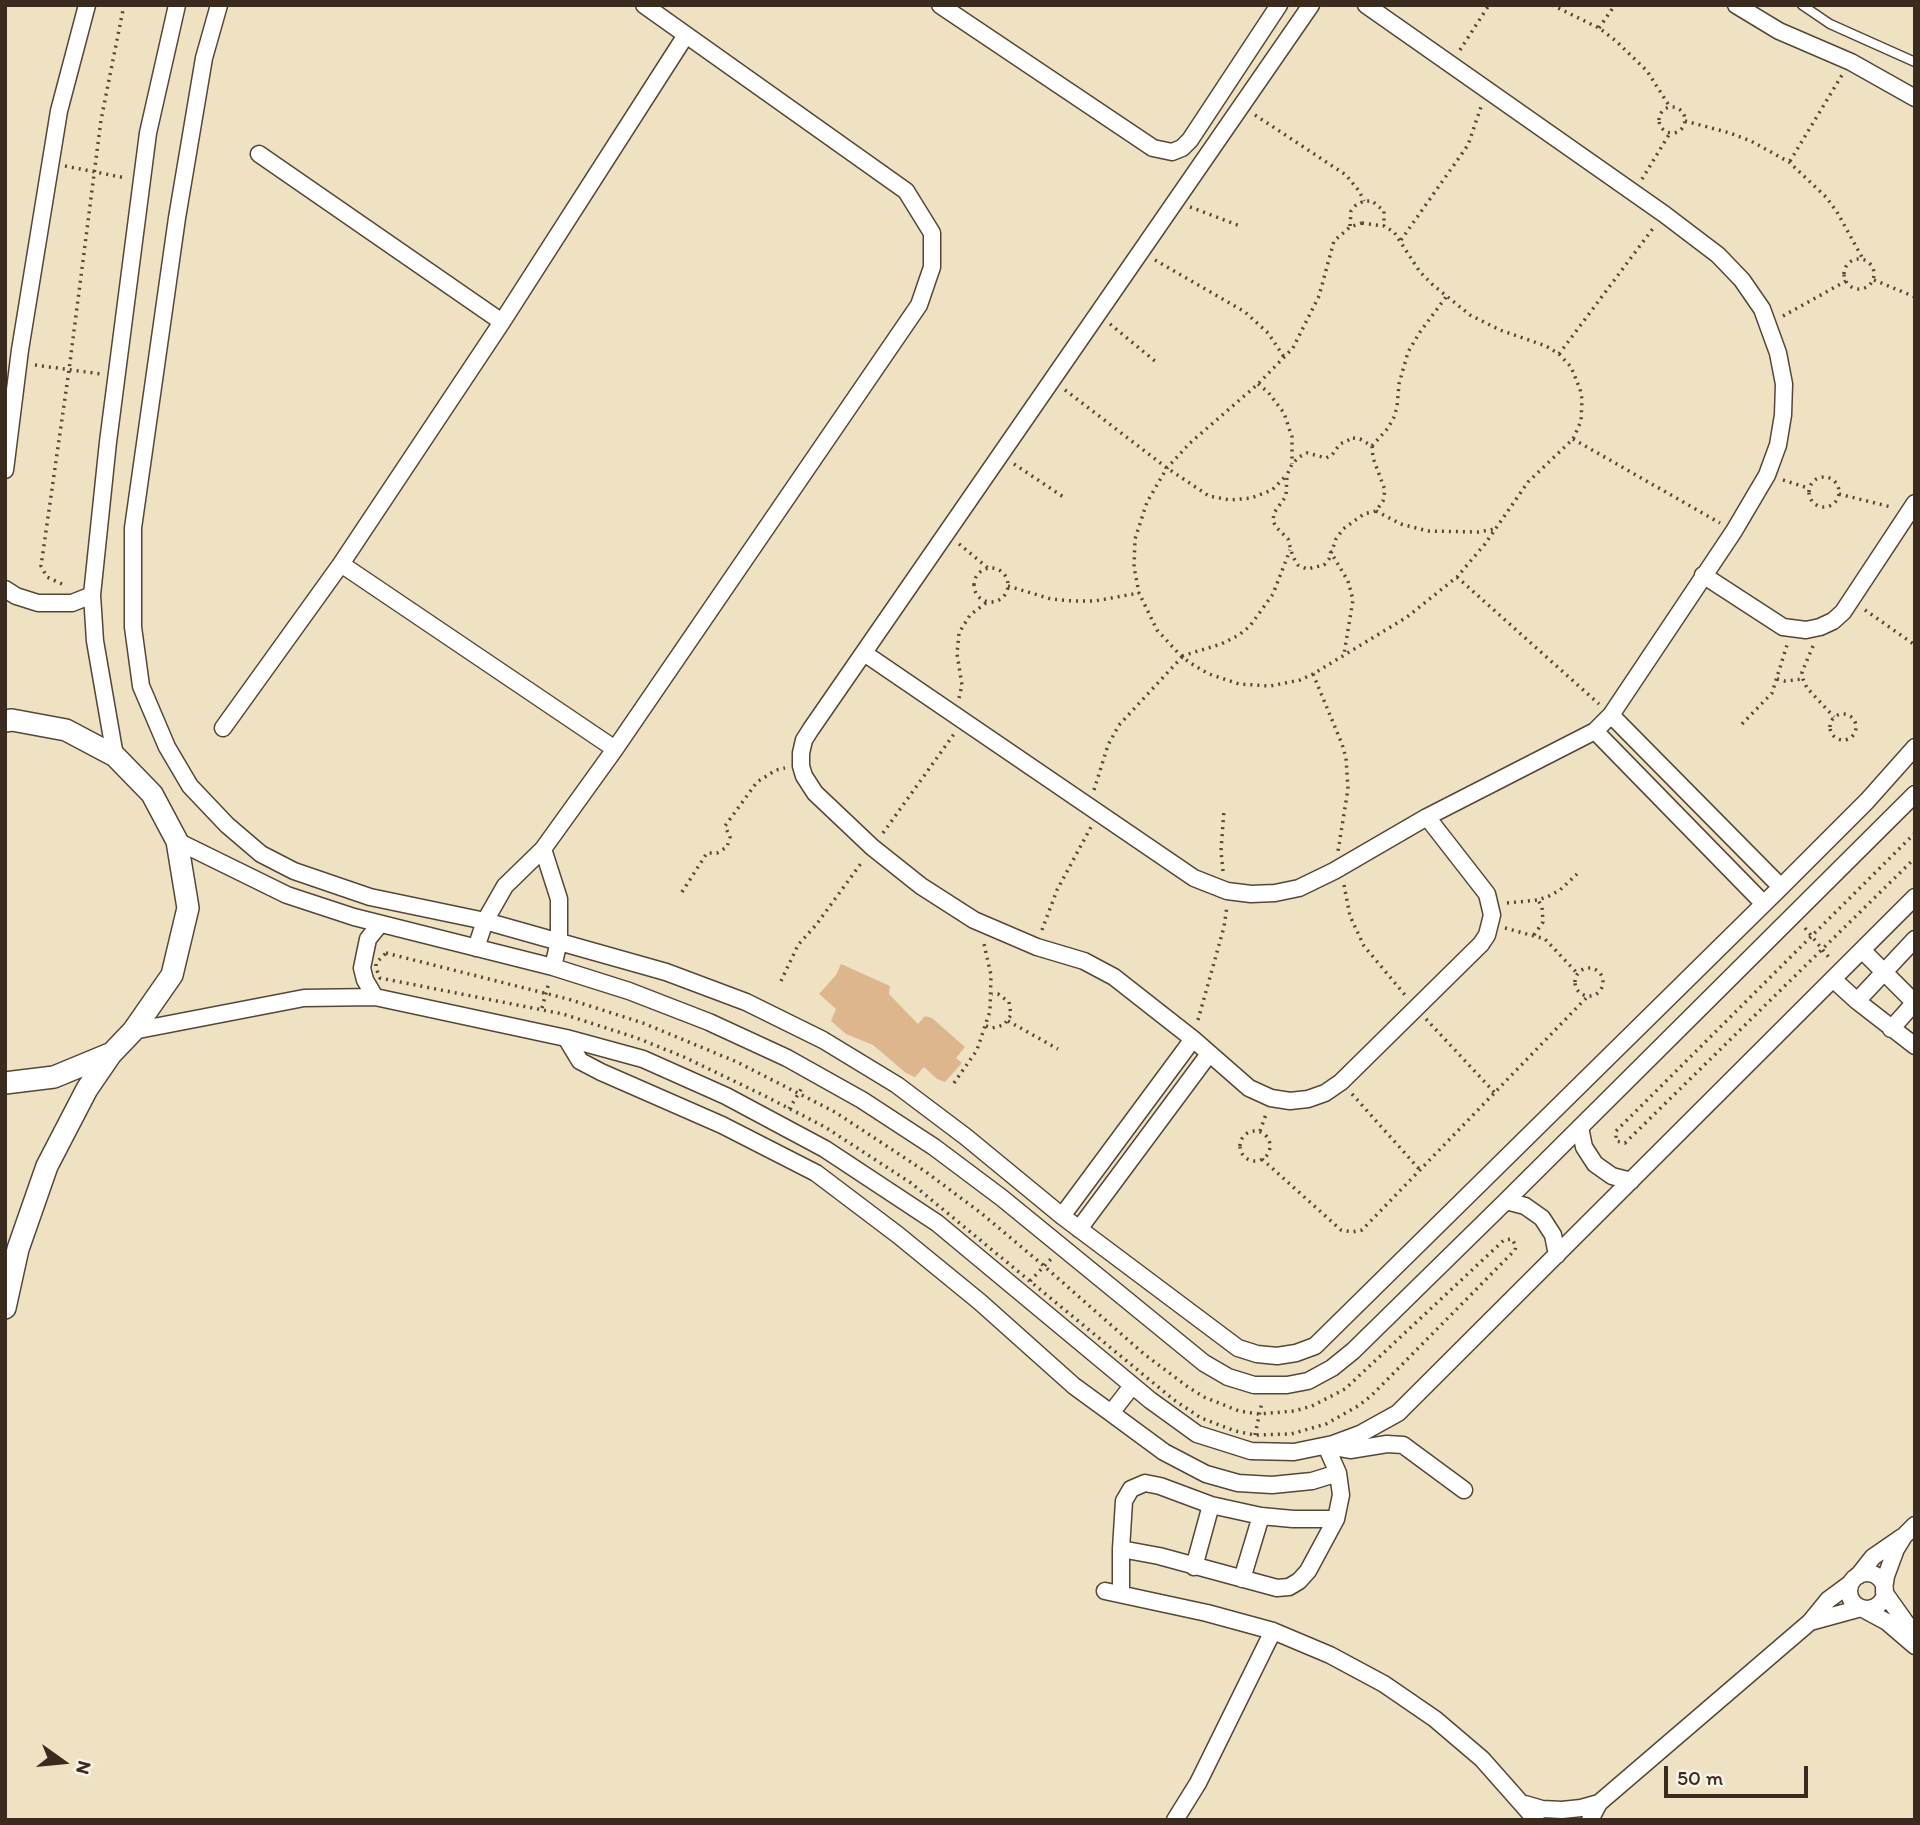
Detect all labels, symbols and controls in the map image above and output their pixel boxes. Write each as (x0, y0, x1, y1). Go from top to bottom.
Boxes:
north arrow (28, 1727, 98, 1797)
scale bar (1668, 1752, 1812, 1796)
text: N (71, 1758, 97, 1777)
text: 50 m (1677, 1765, 1723, 1790)

